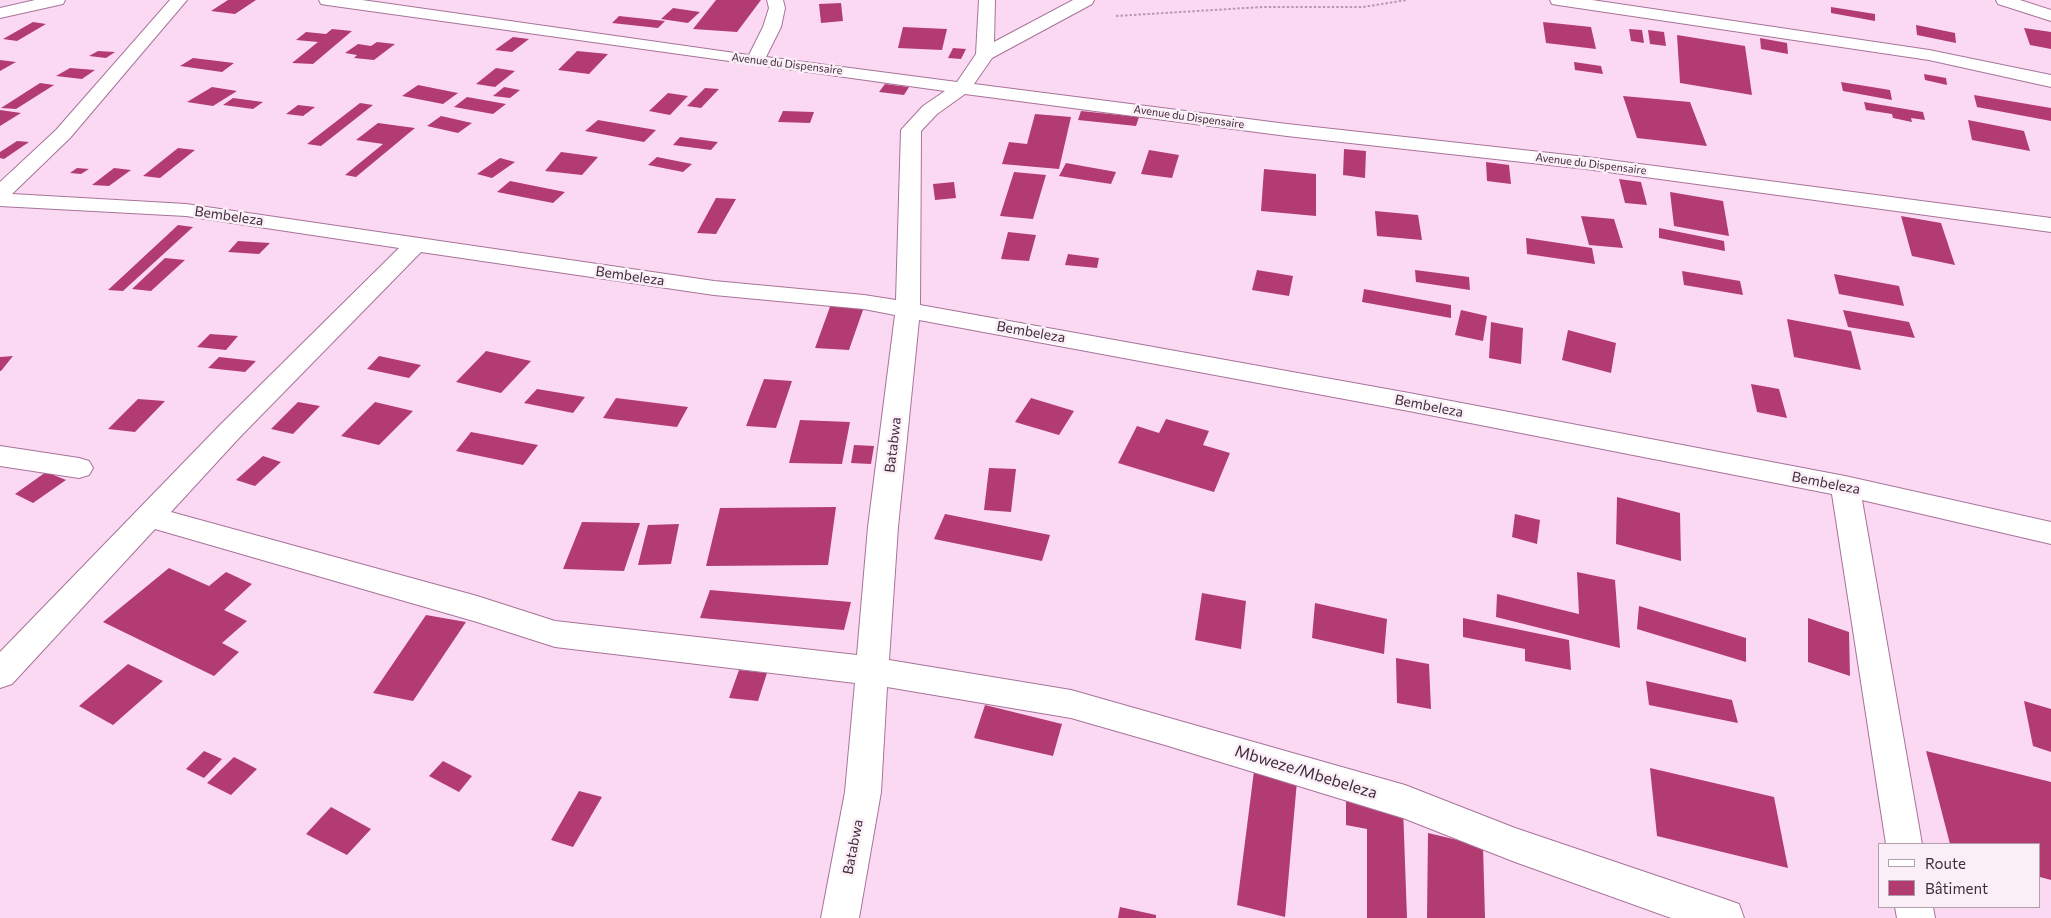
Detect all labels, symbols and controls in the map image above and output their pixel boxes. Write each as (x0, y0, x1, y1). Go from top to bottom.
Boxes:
street label: Avenue du Dispensaire (731, 51, 843, 77)
street label: Avenue du Dispensaire (1133, 103, 1245, 131)
street label: Avenue du Dispensaire (1535, 151, 1647, 177)
street label: Bembeleza (193, 203, 265, 229)
street label: Bembeleza (594, 263, 666, 289)
street label: Bembeleza (995, 318, 1067, 346)
street label: Bembeleza (1393, 391, 1465, 421)
street label: Batabwa (881, 416, 905, 474)
street label: Bembeleza (1790, 468, 1862, 498)
street label: Mbweze/Mbebeleza (1232, 741, 1380, 803)
street label: Batabwa (839, 818, 867, 876)
legend (1878, 843, 2041, 908)
text: Route (1925, 854, 1966, 872)
text: Bâtiment (1925, 879, 1988, 897)

